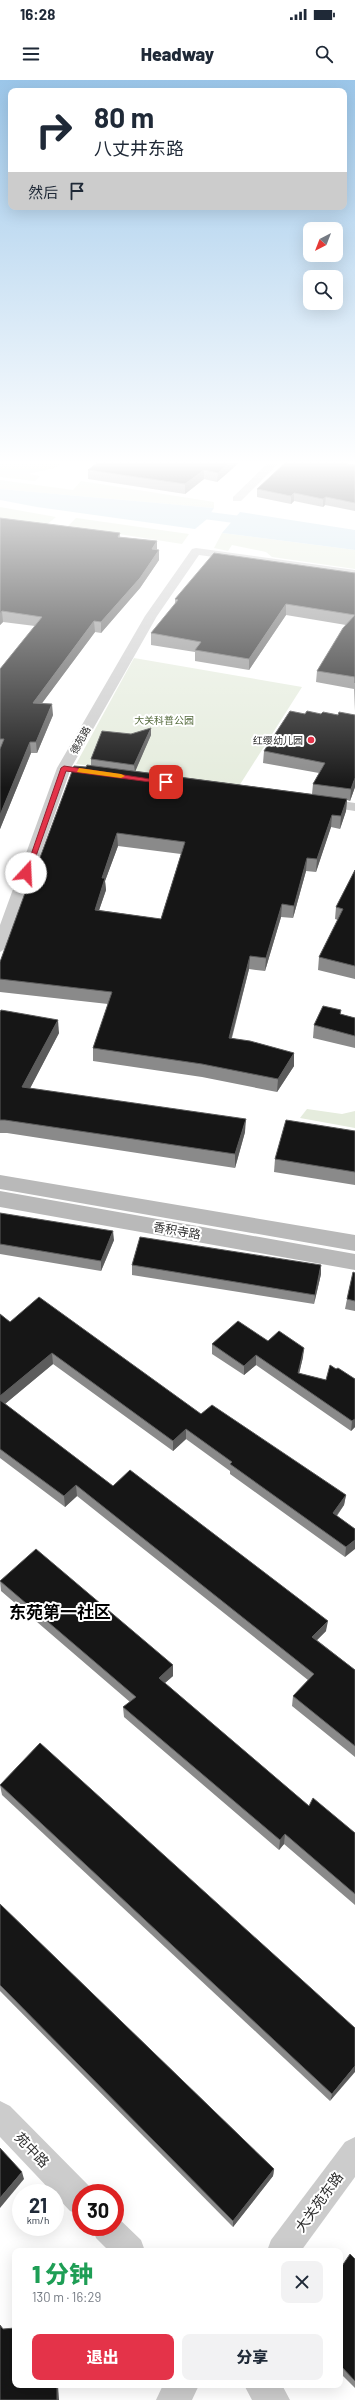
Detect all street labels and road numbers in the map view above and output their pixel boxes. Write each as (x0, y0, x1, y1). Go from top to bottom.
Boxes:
street label: 德苑路 (67, 724, 93, 756)
street label: 香积寺路 (152, 1219, 202, 1241)
street label: 苑中路 (12, 2129, 53, 2171)
street label: 大关苑东路 (291, 2168, 346, 2235)

